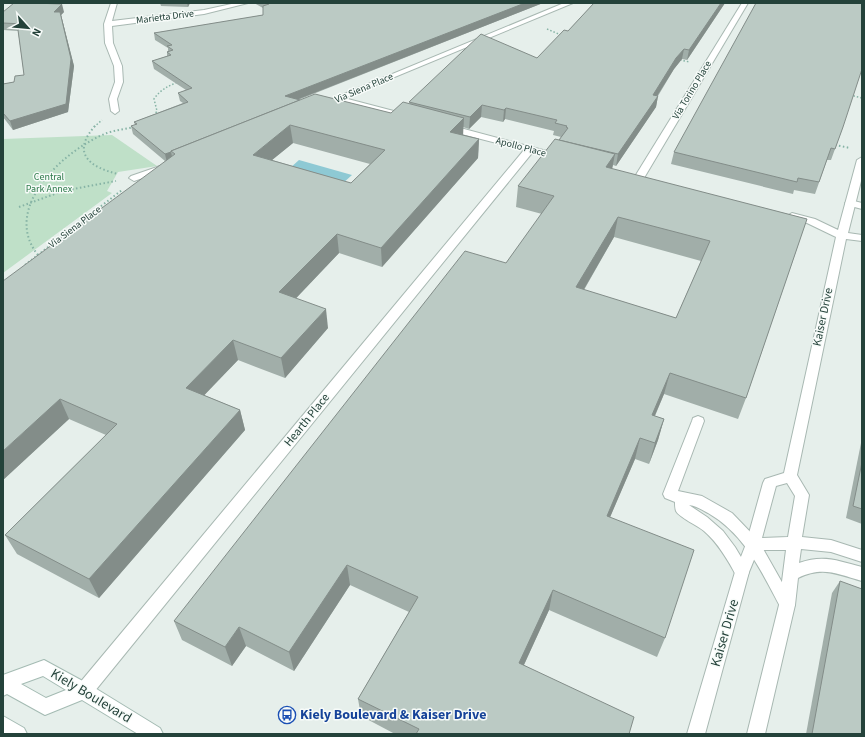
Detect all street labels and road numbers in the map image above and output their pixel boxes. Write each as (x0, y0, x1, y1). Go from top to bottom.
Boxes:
street label: Marietta Drive (135, 7, 195, 27)
street label: Via Torino Place (669, 58, 715, 122)
street label: Via Siena Place (333, 69, 396, 107)
street label: Apollo Place (494, 134, 548, 160)
street label: Via Siena Place (46, 203, 104, 251)
street label: Kaiser Drive (808, 286, 838, 348)
street label: Hearth Place (280, 390, 334, 450)
street label: Kaiser Drive (706, 597, 744, 669)
street label: Kiely Boulevard (47, 664, 135, 728)

